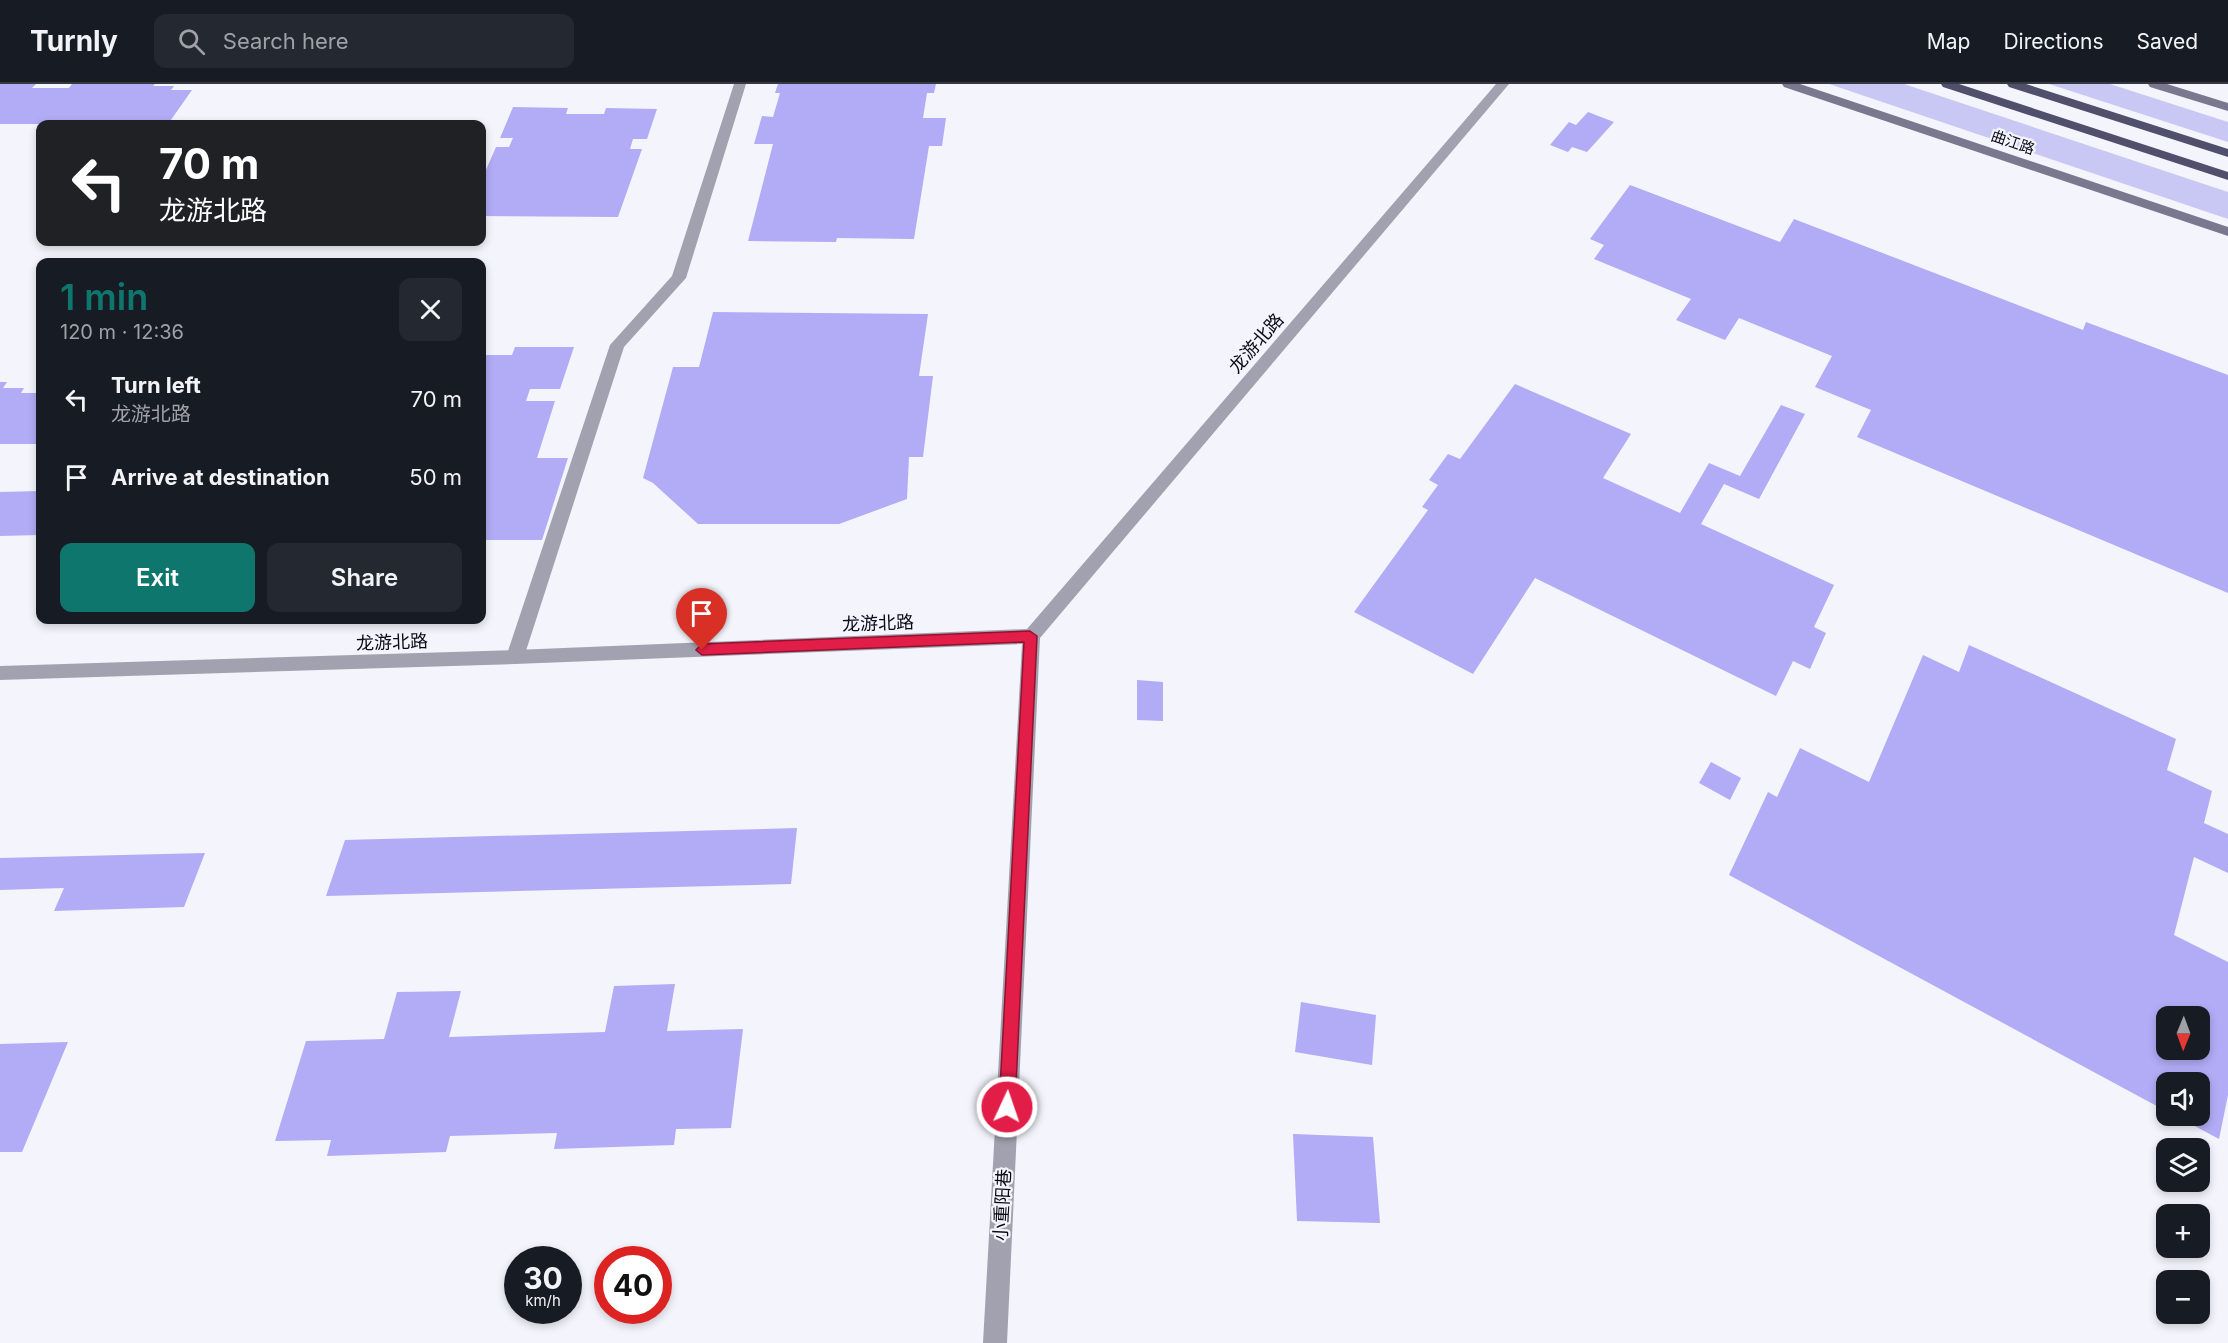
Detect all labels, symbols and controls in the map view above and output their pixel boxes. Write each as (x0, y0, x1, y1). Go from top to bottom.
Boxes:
search box (154, 14, 574, 68)
text: Turnly (30, 24, 118, 58)
icon: search (175, 25, 208, 58)
text: Search here (223, 28, 349, 54)
text: Map (1927, 29, 1970, 54)
text: Directions (2003, 29, 2104, 54)
text: Saved (2137, 29, 2198, 54)
street label: 曲江路 (1989, 126, 2037, 158)
text: 70 m (159, 138, 259, 189)
icon: left (60, 144, 138, 222)
text: 龙游北路 (159, 194, 267, 227)
text: 1 min (60, 275, 148, 319)
button: close (399, 278, 462, 341)
street label: 龙游北路 (1224, 309, 1288, 377)
text: 120 m · 12:36 (60, 320, 184, 344)
text: Turn left (111, 372, 201, 398)
icon: left (60, 383, 93, 416)
text: 70 m (411, 386, 462, 412)
text: 龙游北路 (111, 402, 191, 426)
icon: arrive (60, 461, 93, 494)
text: Arrive at destination (111, 464, 330, 490)
text: 50 m (409, 464, 462, 490)
button: Exit (60, 543, 255, 612)
button: Share (267, 543, 462, 612)
pin (676, 588, 727, 650)
icon: arrive (685, 597, 718, 630)
street label: 龙游北路 (842, 611, 914, 635)
street label: 龙游北路 (356, 630, 428, 654)
north arrow (2156, 1006, 2210, 1060)
map controls (2156, 1006, 2210, 1324)
button: sound (2156, 1072, 2210, 1126)
position arrow (975, 1075, 1039, 1139)
button: layers (2156, 1138, 2210, 1192)
street label: 小重阳巷 (990, 1168, 1014, 1242)
button: + (2156, 1204, 2210, 1258)
speed limit sign: 40 (594, 1246, 672, 1324)
text: 30 (523, 1260, 563, 1296)
button: − (2156, 1270, 2210, 1324)
text: km/h (525, 1291, 561, 1310)

